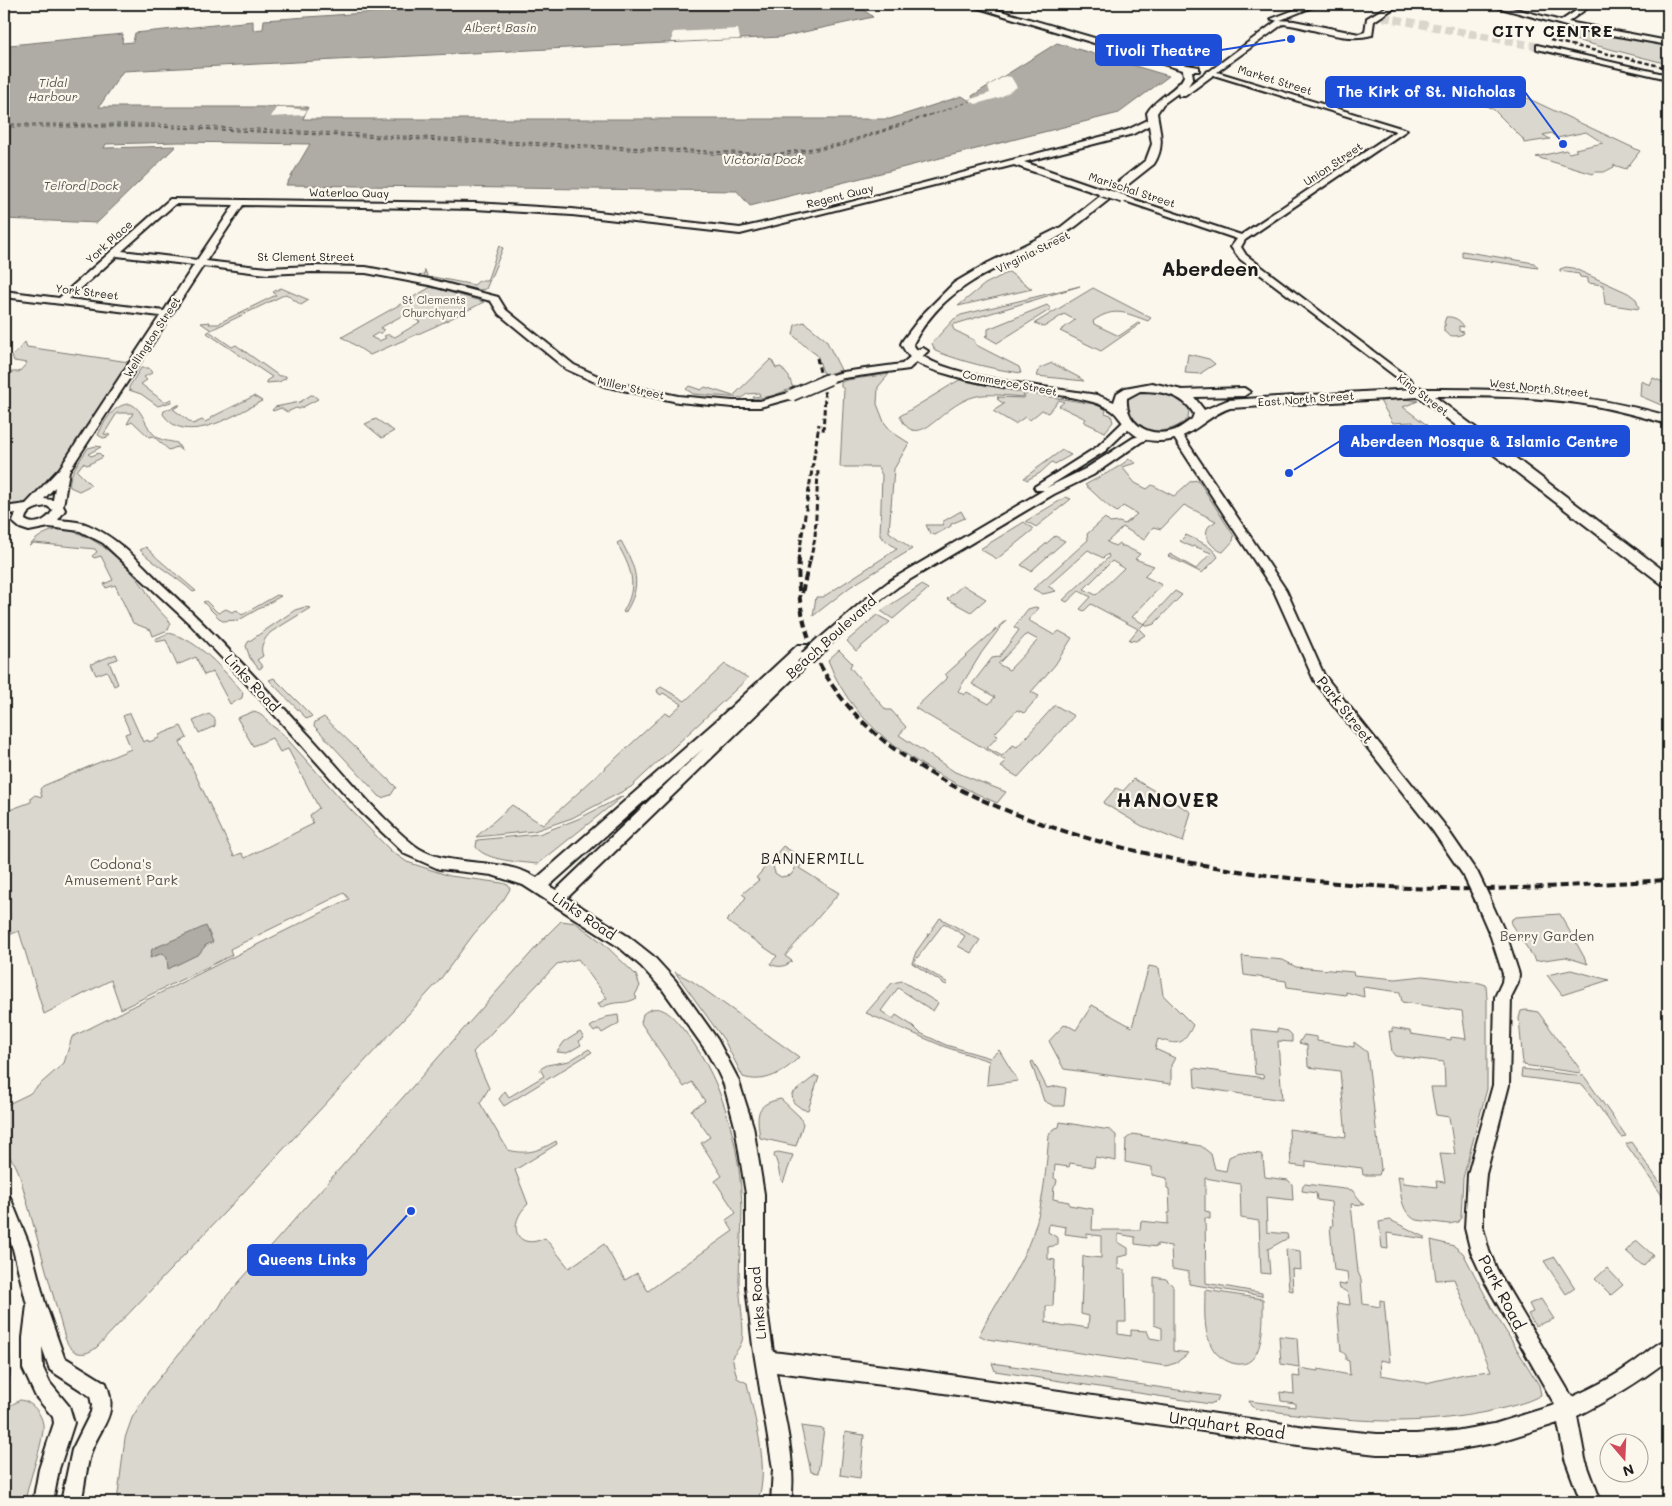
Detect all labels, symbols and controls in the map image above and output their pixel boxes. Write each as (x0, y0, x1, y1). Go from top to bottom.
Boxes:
water label: Albert Basin (464, 19, 537, 35)
district label: CITY CENTRE (1492, 20, 1614, 41)
callout: Tivoli Theatre (1096, 35, 1221, 65)
text: Tivoli Theatre (1106, 40, 1210, 60)
street label: Market Street (1236, 61, 1314, 98)
water label: Tidal Harbour (28, 74, 78, 104)
callout: The Kirk of St. Nicholas (1326, 77, 1525, 107)
text: The Kirk of St. Nicholas (1336, 81, 1516, 101)
street label: Union Street (1300, 138, 1365, 189)
water label: Victoria Dock (723, 151, 804, 167)
street label: Marischal Street (1087, 168, 1178, 211)
water label: Telford Dock (43, 177, 119, 193)
street label: Regent Quay (805, 180, 875, 211)
street label: Waterloo Quay (309, 184, 389, 201)
street label: York Place (82, 216, 135, 267)
street label: Virginia Street (993, 227, 1072, 276)
street label: St Clement Street (257, 249, 355, 264)
district label: Aberdeen (1162, 255, 1258, 281)
street label: York Street (55, 280, 120, 303)
park label: St Clements Churchyard (402, 292, 466, 320)
street label: Wellington Street (120, 293, 184, 380)
street label: Commerce Street (962, 366, 1059, 399)
street label: King Street (1394, 370, 1452, 419)
street label: Miller Street (596, 372, 666, 403)
street label: West North Street (1489, 375, 1590, 400)
street label: East North Street (1257, 388, 1355, 409)
callout: Aberdeen Mosque & Islamic Centre (1340, 426, 1629, 456)
text: Aberdeen Mosque & Islamic Centre (1350, 431, 1618, 451)
street label: Beach Boulevard (781, 591, 880, 682)
street label: Links Road (221, 649, 284, 716)
street label: Park Street (1313, 672, 1378, 747)
district label: HANOVER (1116, 787, 1220, 812)
district label: BANNERMILL (761, 848, 865, 868)
park label: Codona's Amusement Park (64, 854, 178, 889)
street label: Links Road (549, 887, 620, 944)
park label: Berry Garden (1500, 926, 1594, 945)
callout: Queens Links (248, 1245, 366, 1275)
text: Queens Links (258, 1249, 356, 1269)
street label: Park Road (1474, 1251, 1531, 1333)
street label: Links Road (745, 1266, 770, 1340)
street label: Urquhart Road (1168, 1406, 1286, 1443)
north arrow (1600, 1434, 1650, 1484)
text: N (1620, 1460, 1637, 1481)

